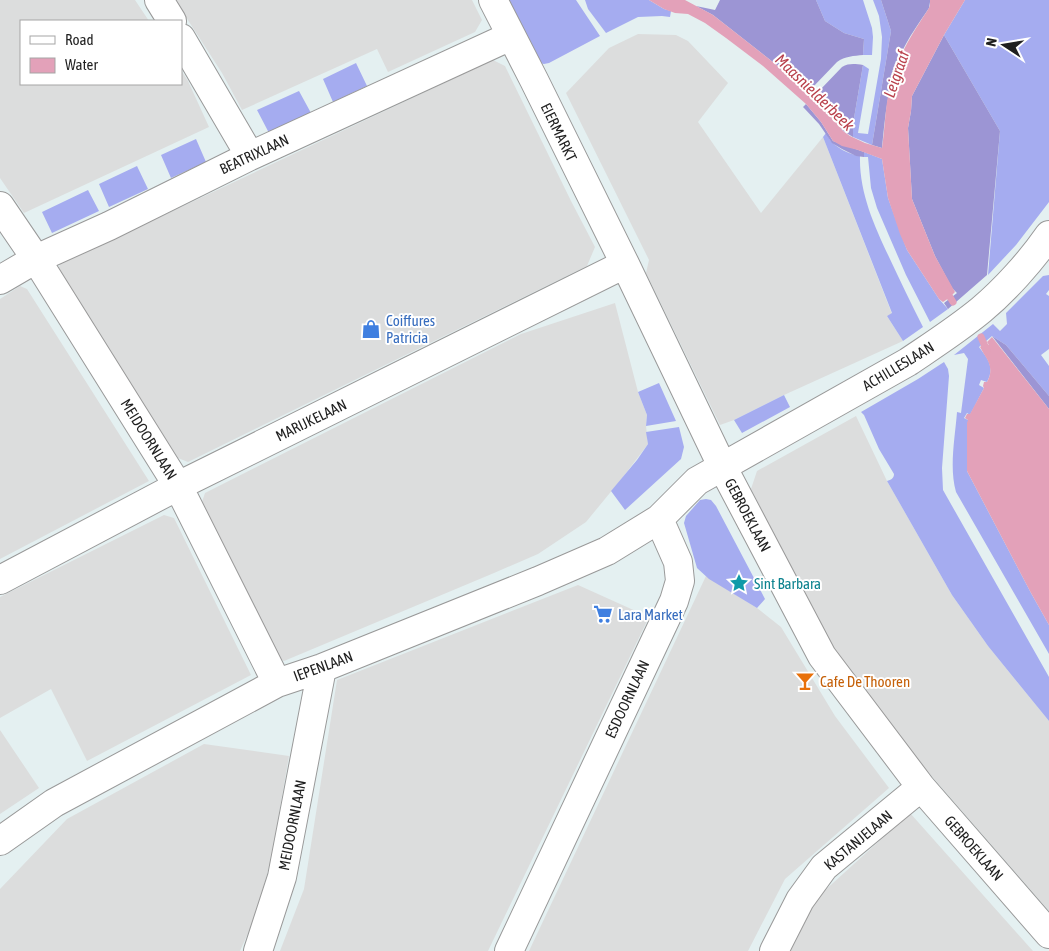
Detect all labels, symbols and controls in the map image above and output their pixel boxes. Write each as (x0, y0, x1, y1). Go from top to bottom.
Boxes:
legend (20, 20, 182, 85)
north arrow (979, 20, 1029, 70)
text: Road (65, 31, 94, 48)
text: N (983, 37, 1000, 48)
water label: Leigraaf (880, 48, 913, 100)
water label: Maasnielderbeek (772, 50, 859, 135)
text: Water (65, 56, 98, 73)
street label: EIERMARKT (538, 100, 581, 164)
street label: BEATRIXLAAN (217, 131, 291, 177)
place label: Coiffures Patricia (386, 312, 435, 346)
shop icon: Coiffures Patricia (360, 318, 382, 340)
street label: ACHILLESLAAN (859, 338, 937, 394)
street label: MEIDOORNLAAN (117, 396, 181, 482)
street label: MARIJKELAAN (273, 396, 349, 444)
street label: GEBROEKLAAN (722, 475, 774, 555)
place icon: Sint Barbara (728, 572, 750, 594)
place label: Sint Barbara (754, 575, 821, 592)
supermarket icon: Lara Market (592, 603, 614, 625)
place label: Lara Market (618, 606, 683, 623)
street label: IEPENLAAN (291, 647, 355, 685)
street label: ESDOORNLAAN (601, 657, 653, 741)
bar icon: Cafe De Thooren (794, 670, 816, 692)
place label: Cafe De Thooren (820, 673, 910, 690)
street label: MEIDOORNLAAN (275, 778, 309, 872)
street label: KASTANJELAAN (820, 807, 896, 873)
street label: GEBROEKLAAN (941, 812, 1007, 884)

